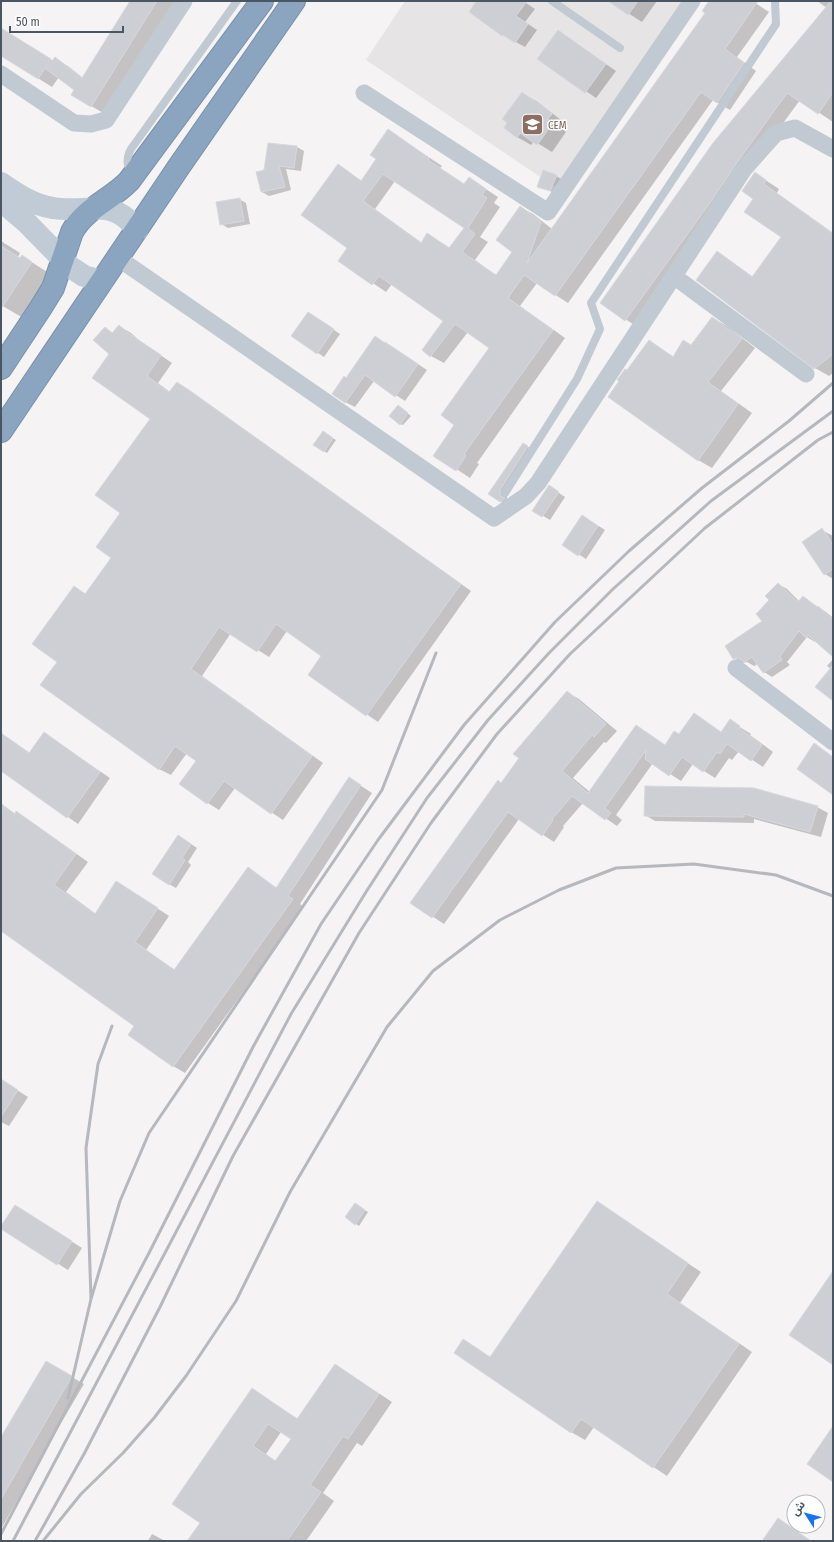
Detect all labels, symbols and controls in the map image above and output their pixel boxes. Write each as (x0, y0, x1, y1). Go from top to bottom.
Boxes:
scale bar (10, 8, 123, 34)
text: 50 m (16, 15, 40, 29)
school or university icon: CEM (520, 112, 546, 138)
place label: CEM (548, 119, 567, 132)
north arrow (786, 1494, 826, 1534)
text: ش (789, 1498, 808, 1518)

